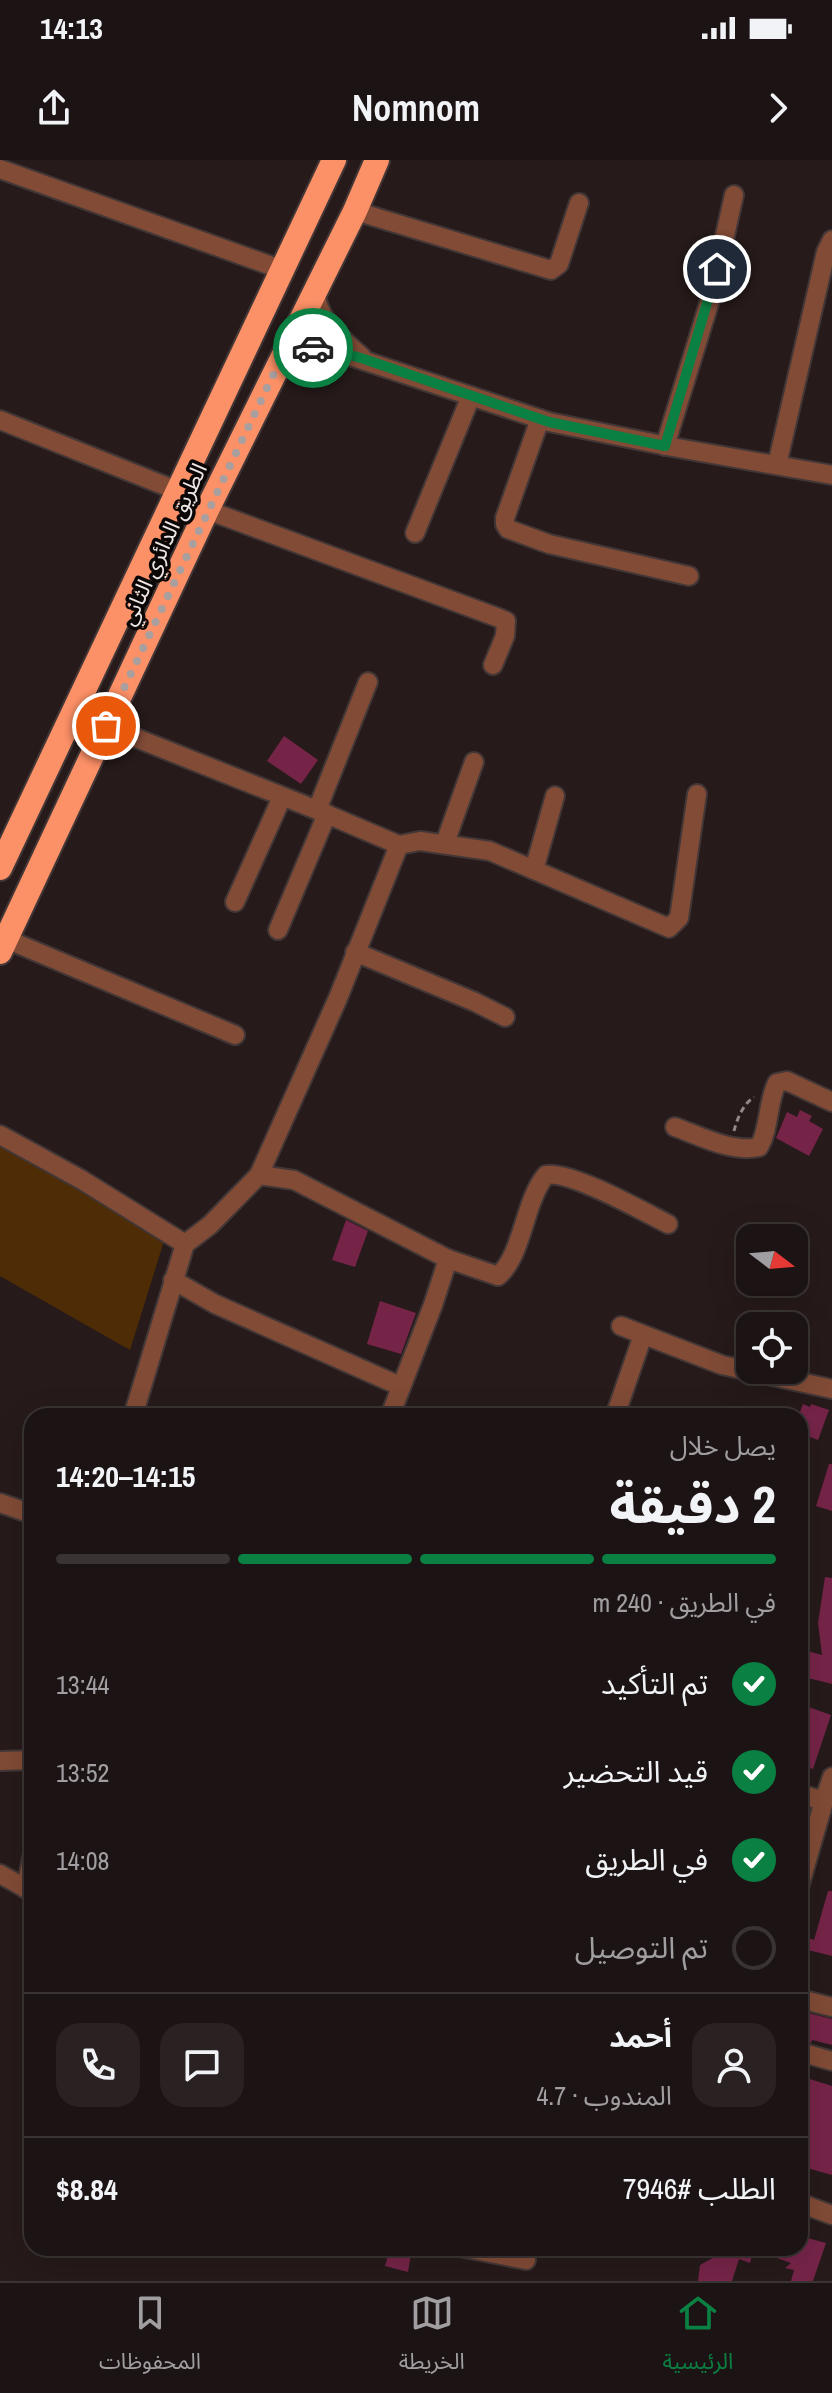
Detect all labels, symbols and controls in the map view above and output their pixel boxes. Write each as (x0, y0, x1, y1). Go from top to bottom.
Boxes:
text: 14:13 (40, 8, 103, 48)
text: Nomnom (352, 84, 480, 132)
icon: share (32, 86, 76, 130)
icon: forward (756, 86, 800, 130)
pin (683, 235, 751, 303)
icon: home (695, 247, 739, 291)
courier (273, 308, 353, 388)
icon: car (291, 326, 335, 370)
street label: الطريق الدائري الثاني (112, 458, 216, 631)
pin (72, 692, 140, 760)
icon: bag (84, 704, 128, 748)
north arrow (736, 1224, 808, 1296)
map controls (736, 1224, 808, 1384)
button: locate (736, 1312, 808, 1384)
text: يصل خلال (670, 1428, 776, 1463)
text: 14:15–14:20 (56, 1456, 196, 1496)
text: 2 دقيقة (610, 1469, 776, 1539)
text: في الطريق · 240 m (593, 1585, 776, 1620)
icon: check (732, 1662, 776, 1706)
text: تم التأكيد (601, 1663, 708, 1703)
text: 13:44 (56, 1667, 109, 1702)
icon: check (732, 1750, 776, 1794)
text: قيد التحضير (564, 1751, 708, 1791)
text: 13:52 (56, 1755, 109, 1790)
icon: check (732, 1838, 776, 1882)
text: في الطريق (585, 1839, 708, 1879)
text: 14:08 (56, 1843, 109, 1878)
text: تم التوصيل (575, 1927, 708, 1967)
text: أحمد (609, 2016, 672, 2056)
button: phone (56, 2023, 140, 2107)
button: chat (160, 2023, 244, 2107)
button: person (692, 2023, 776, 2107)
text: المندوب · 4.7 (536, 2078, 672, 2113)
text: الطلب #7946 (623, 2168, 776, 2208)
text: $8.84 (56, 2169, 118, 2209)
tab: المحفوظات (99, 2291, 201, 2385)
tab: الخريطة (399, 2291, 465, 2385)
tab: الرئيسية (662, 2291, 733, 2385)

